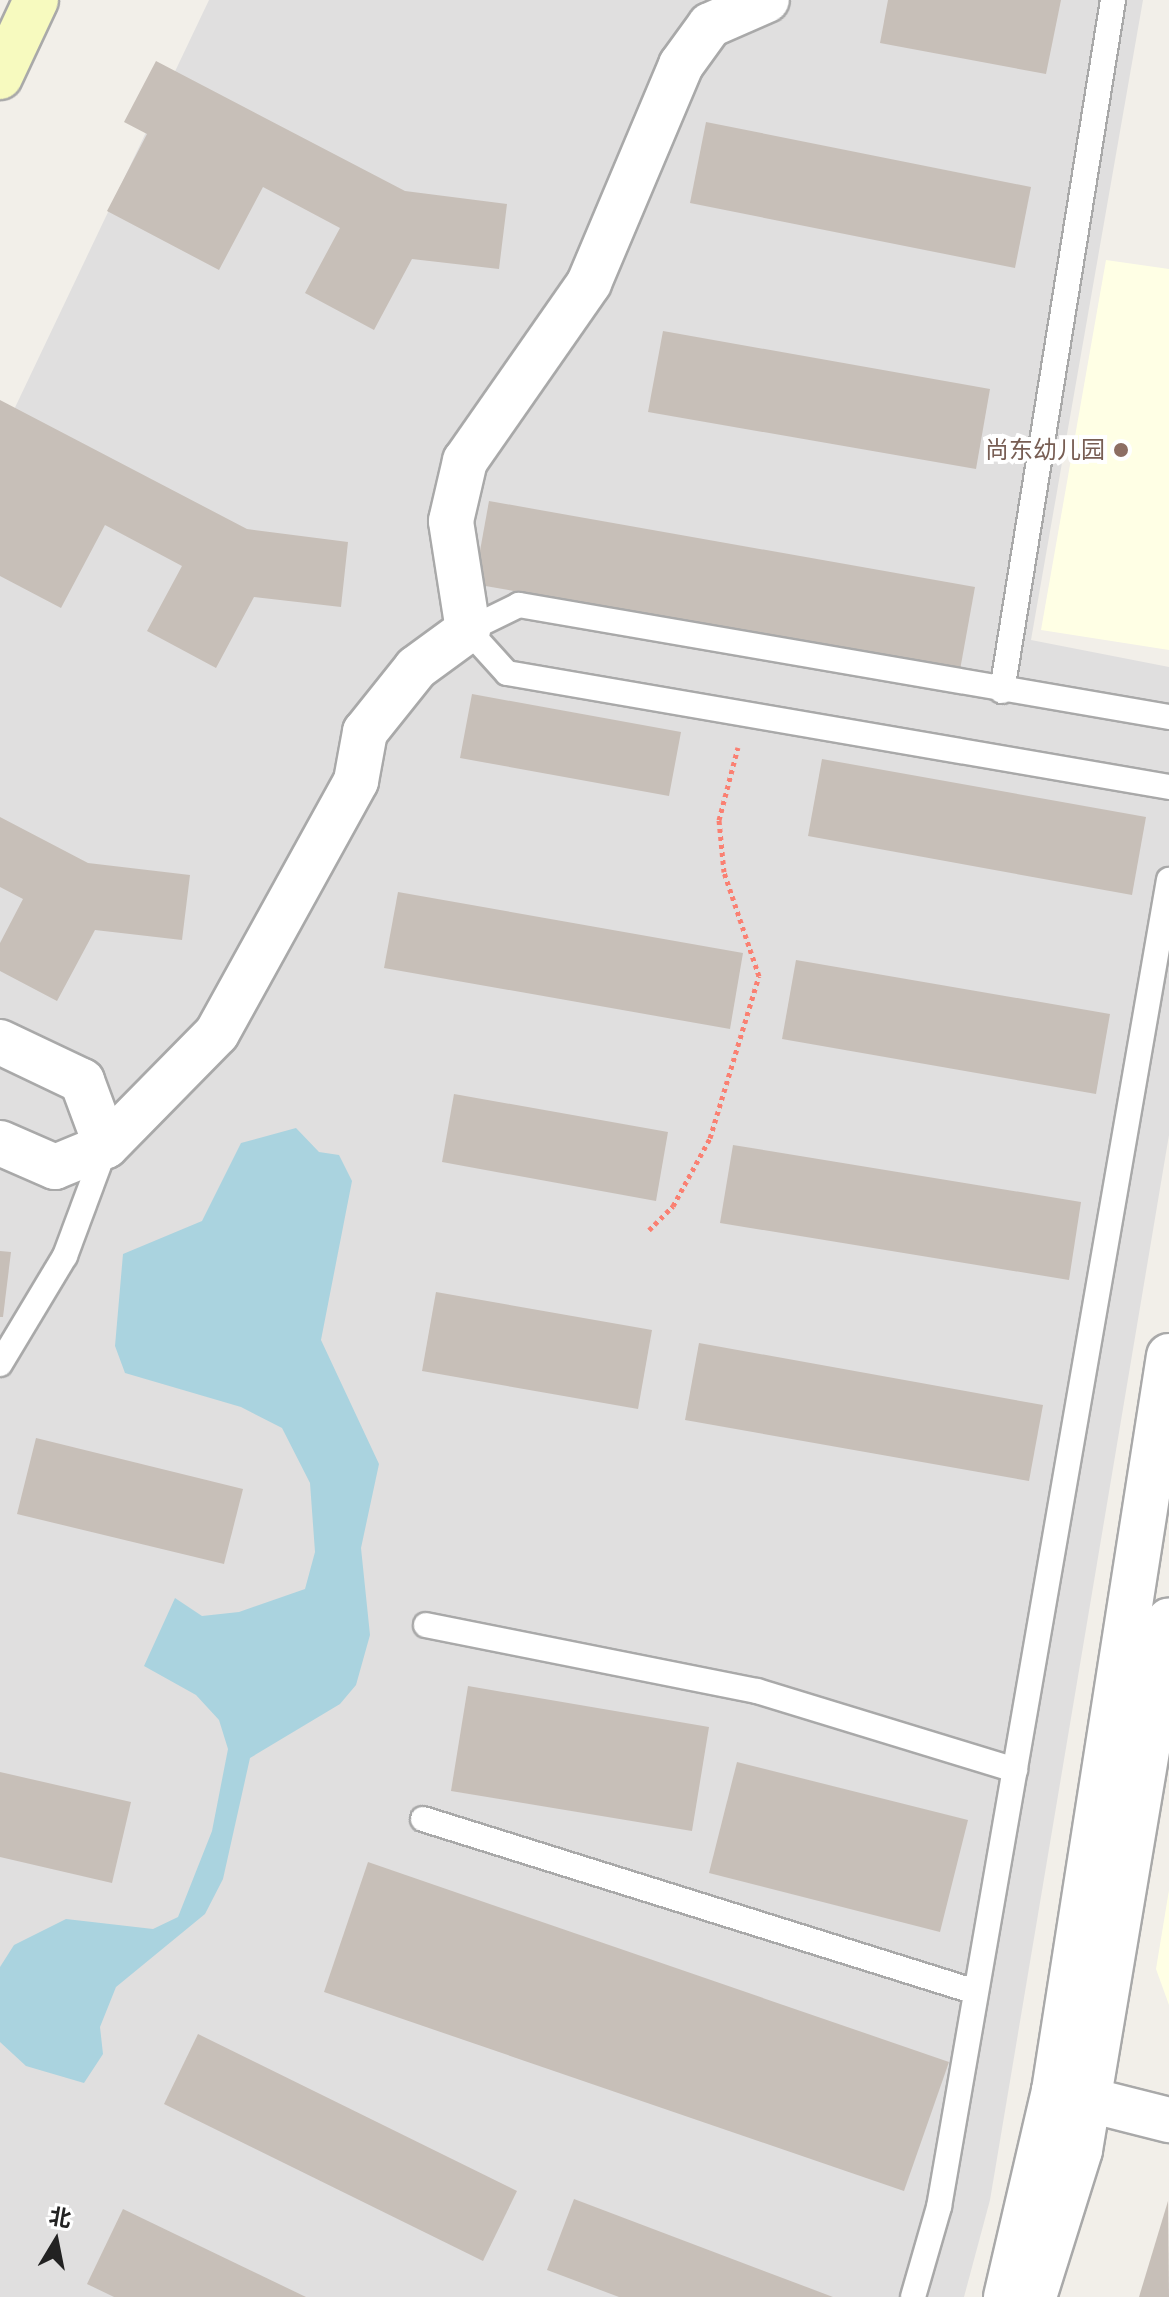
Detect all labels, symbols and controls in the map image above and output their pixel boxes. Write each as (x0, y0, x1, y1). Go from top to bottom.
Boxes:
place label: 尚东幼儿园 (985, 436, 1105, 464)
marker: 尚东幼儿园 (1112, 441, 1130, 459)
north arrow (16, 2201, 96, 2281)
text: 北 (47, 2202, 73, 2233)

